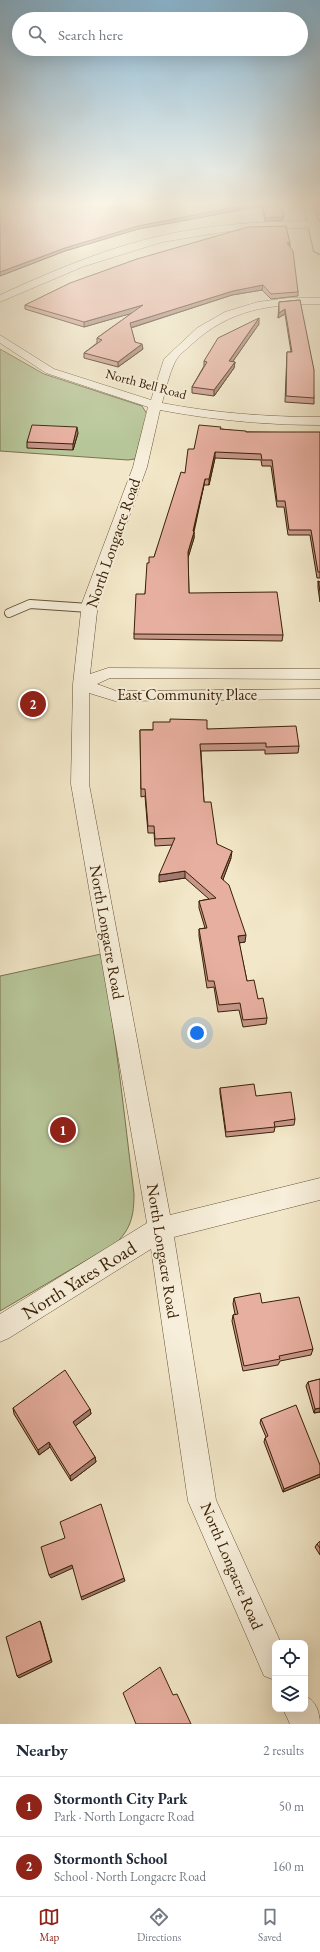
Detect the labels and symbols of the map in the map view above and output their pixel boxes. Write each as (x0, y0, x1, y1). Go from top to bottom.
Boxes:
street label: North Bell Road (104, 365, 189, 403)
street label: North Longacre Road (81, 474, 145, 611)
street label: East Community Place (117, 684, 257, 705)
pin: 2 (20, 689, 46, 719)
street label: North Longacre Road (85, 863, 129, 1002)
your location (187, 1023, 207, 1043)
pin: 1 (50, 1115, 76, 1145)
street label: North Longacre Road (142, 1182, 184, 1321)
street label: North Yates Road (17, 1235, 141, 1325)
street label: North Longacre Road (196, 1499, 269, 1634)

